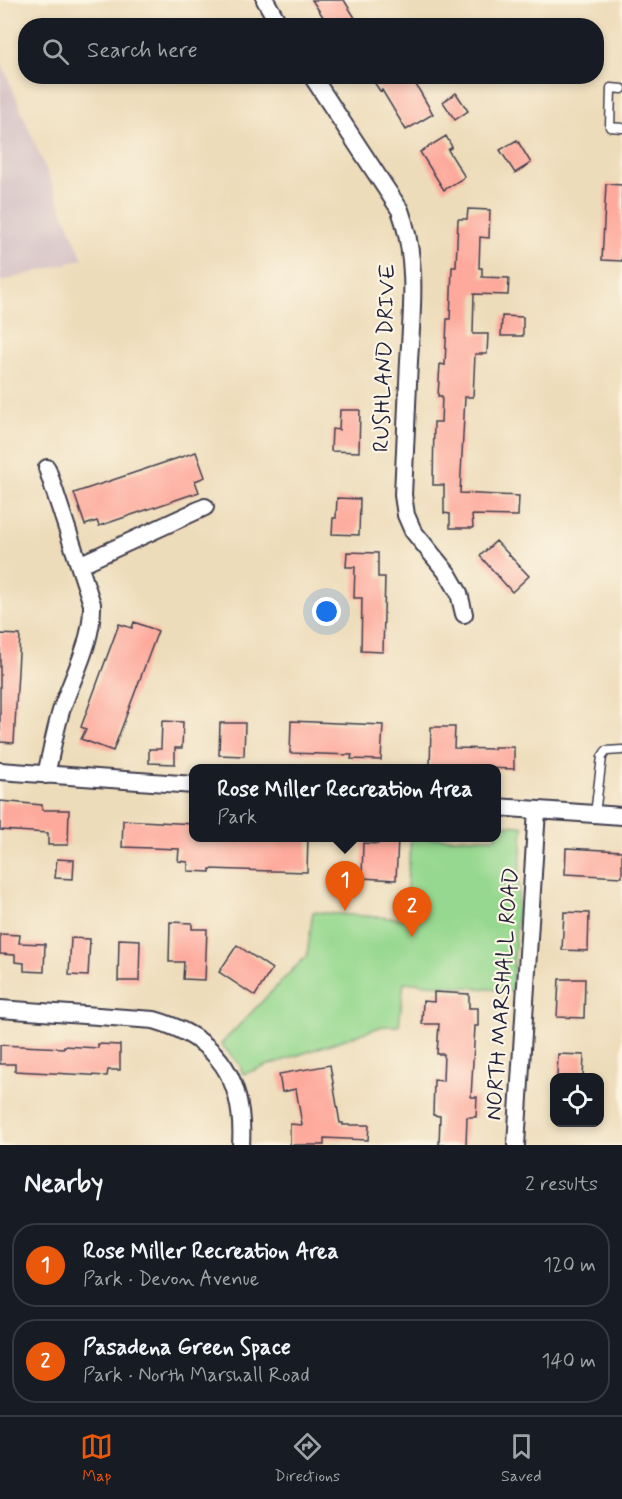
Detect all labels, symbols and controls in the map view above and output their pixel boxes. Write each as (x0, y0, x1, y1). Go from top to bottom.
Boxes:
search box (18, 18, 604, 84)
icon: search (39, 35, 72, 68)
text: Search here (87, 37, 198, 65)
street label: RUSHLAND DRIVE (368, 263, 402, 453)
your location (312, 597, 341, 626)
popup (189, 764, 501, 842)
text: Rose Miller Recreation Area (217, 776, 473, 804)
text: Park (217, 804, 257, 831)
pin: 1 (326, 862, 364, 911)
street label: NORTH MARSHALL ROAD (480, 867, 526, 1121)
pin: 2 (392, 888, 432, 937)
map controls (550, 1073, 604, 1127)
button: locate (550, 1073, 604, 1127)
text: Nearby (24, 1167, 103, 1201)
text: 2 results (525, 1171, 598, 1198)
text: Rose Miller Recreation Area (83, 1238, 339, 1266)
text: 1 (41, 1252, 50, 1279)
text: 120 m (543, 1252, 596, 1279)
text: Park · Devon Avenue (83, 1266, 259, 1293)
text: Pasadena Green Space (83, 1334, 291, 1362)
text: 2 (41, 1348, 50, 1375)
text: 140 m (542, 1348, 596, 1375)
text: Park · North Marshall Road (83, 1362, 310, 1389)
tab: Map (80, 1430, 113, 1487)
tab: Directions (274, 1430, 340, 1487)
tab: Saved (501, 1430, 542, 1487)

